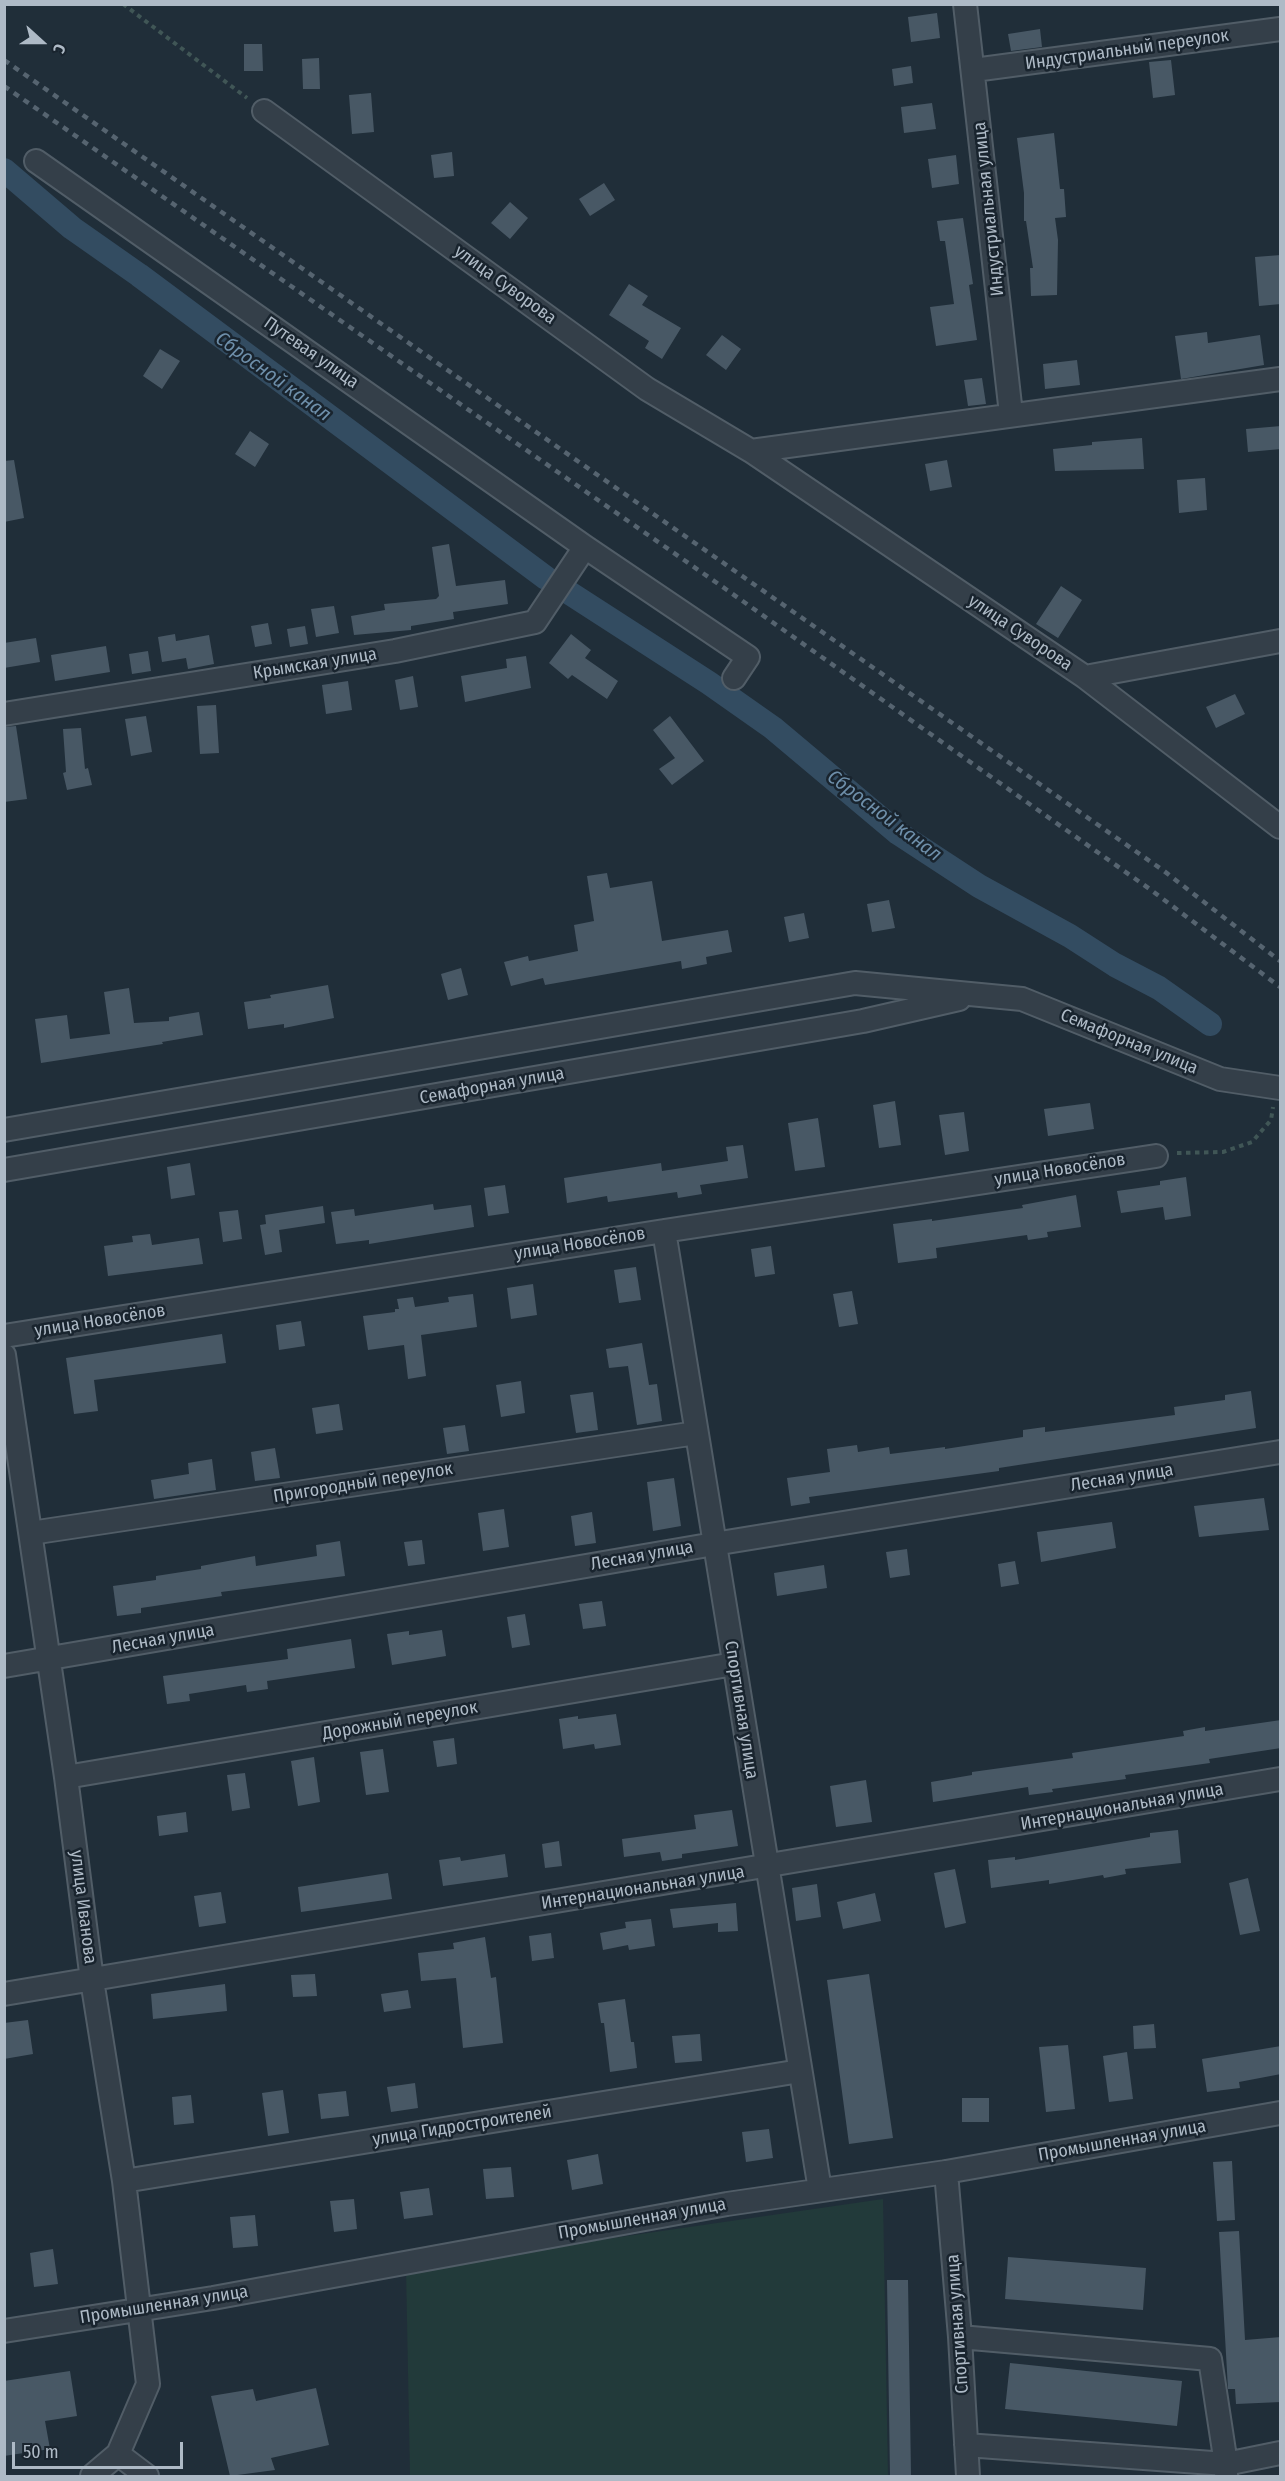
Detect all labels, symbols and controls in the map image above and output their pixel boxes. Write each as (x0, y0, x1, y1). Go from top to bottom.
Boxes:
north arrow (12, 12, 72, 72)
street label: Индустриальный переулок (1024, 25, 1230, 75)
text: С (49, 41, 70, 56)
street label: Индустриальная улица (969, 121, 1009, 297)
street label: улица Суворова (450, 241, 560, 329)
street label: Путевая улица (260, 312, 362, 394)
water label: Сбросной канал (211, 327, 335, 427)
street label: улица Суворова (964, 590, 1076, 676)
street label: Крымская улица (252, 644, 378, 684)
water label: Сбросной канал (822, 765, 946, 867)
street label: Семафорная улица (1057, 1005, 1201, 1079)
street label: Семафорная улица (418, 1063, 566, 1109)
street label: улица Новосёлов (993, 1149, 1127, 1191)
street label: улица Новосёлов (513, 1223, 647, 1265)
street label: улица Новосёлов (33, 1300, 167, 1342)
street label: Пригородный переулок (272, 1458, 454, 1508)
street label: Лесная улица (1069, 1459, 1175, 1497)
street label: Лесная улица (589, 1536, 695, 1576)
street label: Лесная улица (110, 1619, 216, 1659)
street label: Спортивная улица (719, 1639, 763, 1781)
street label: Дорожный переулок (321, 1697, 479, 1745)
street label: Интернациональная улица (1019, 1779, 1225, 1835)
street label: улица Иванова (65, 1849, 101, 1965)
street label: Интернациональная улица (540, 1861, 746, 1915)
street label: улица Гидростроителей (371, 2101, 553, 2151)
street label: Промышленная улица (1036, 2116, 1208, 2166)
street label: Промышленная улица (556, 2194, 728, 2244)
street label: Спортивная улица (942, 2254, 974, 2394)
street label: Промышленная улица (78, 2281, 250, 2329)
scale bar (15, 2430, 186, 2468)
text: 50 m (23, 2441, 59, 2463)

